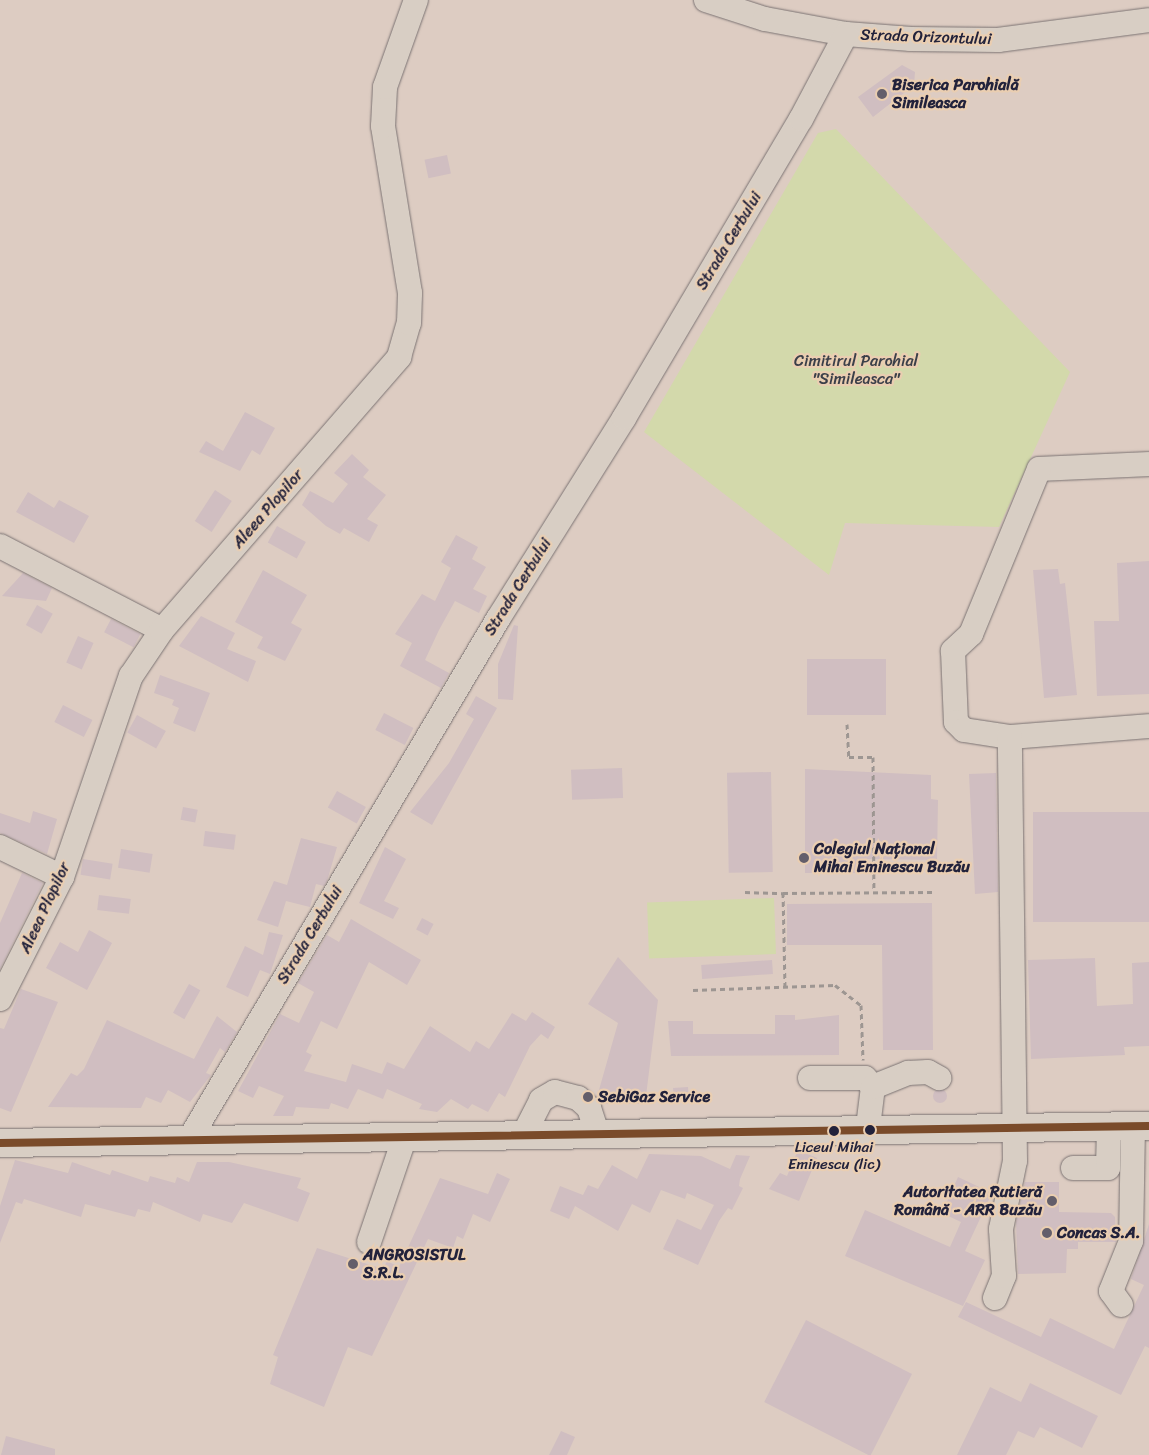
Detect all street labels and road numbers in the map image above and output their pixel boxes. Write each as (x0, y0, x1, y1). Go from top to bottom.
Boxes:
street label: Strada Orizontului (860, 25, 992, 49)
street label: Strada Cerbului (692, 188, 766, 294)
street label: Aleea Plopilor (229, 466, 307, 552)
street label: Strada Cerbului (480, 535, 556, 639)
street label: Aleea Plopilor (16, 860, 74, 956)
street label: Strada Cerbului (273, 882, 347, 988)

